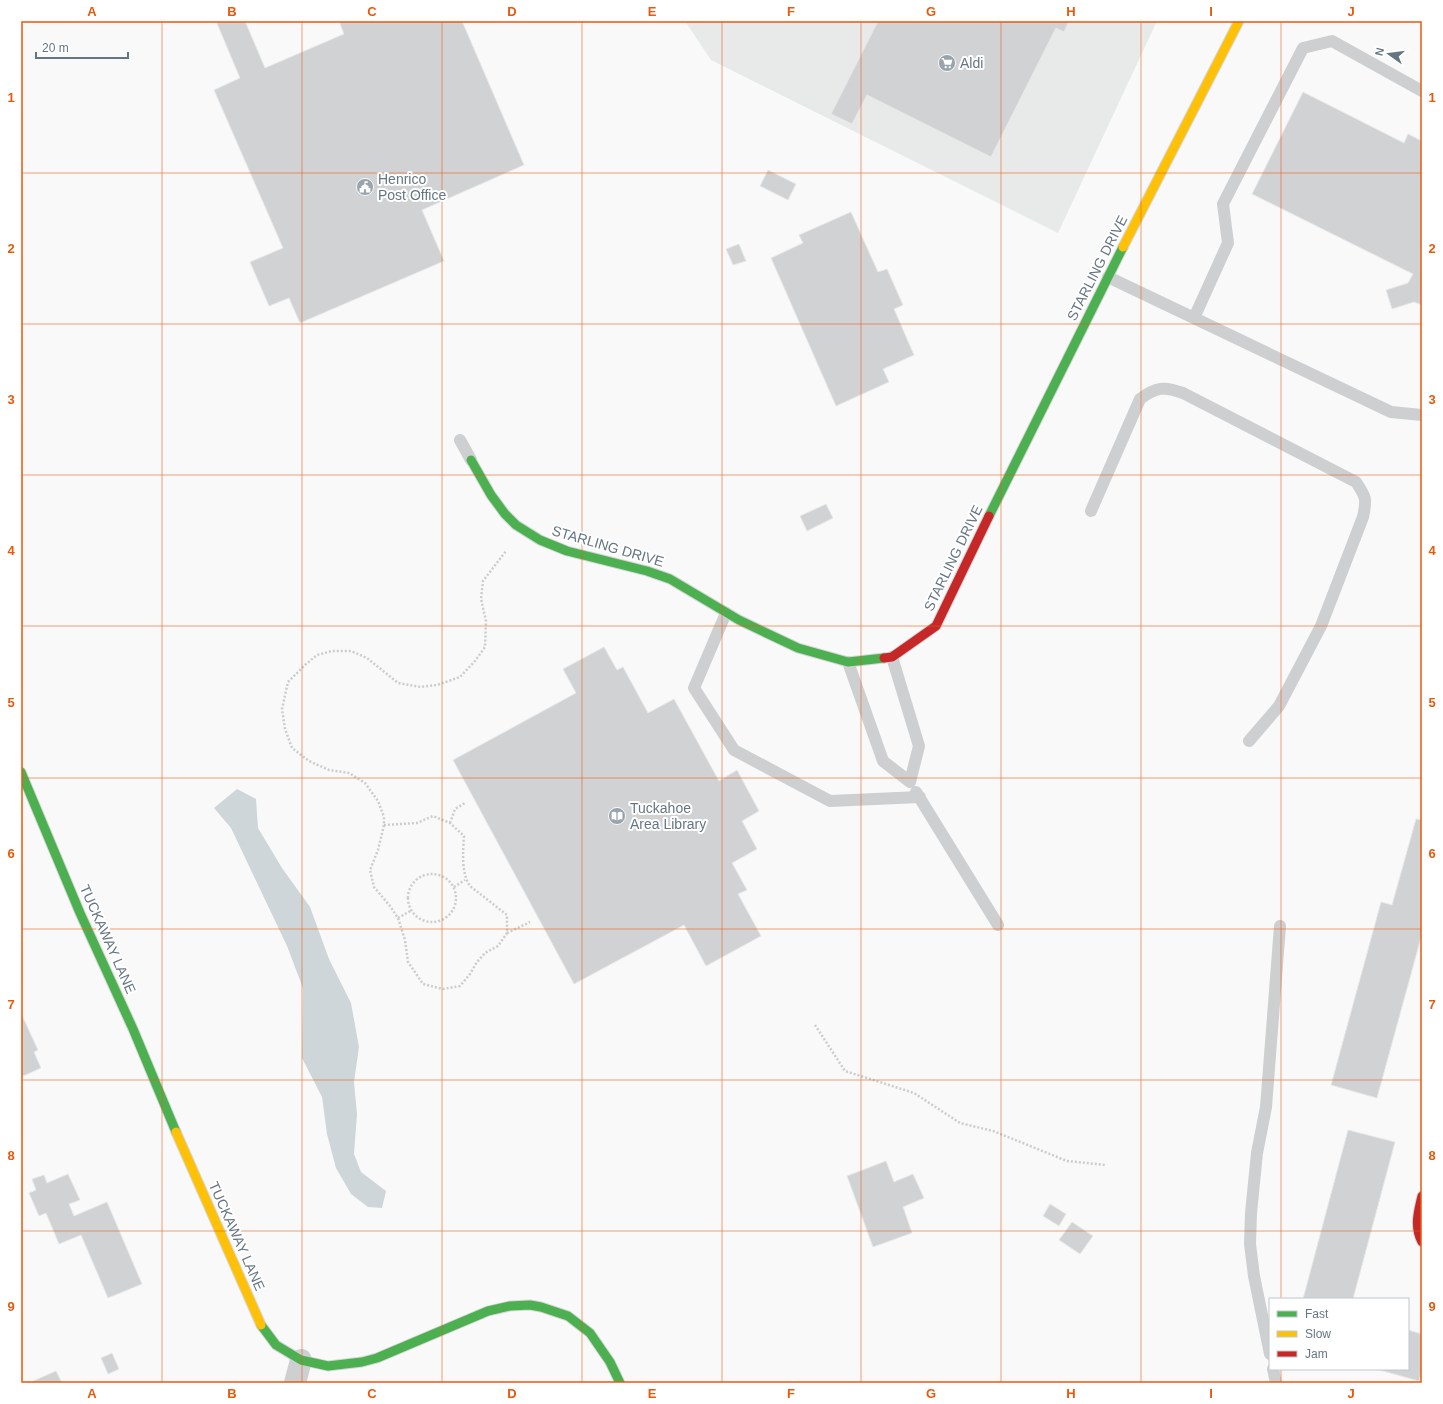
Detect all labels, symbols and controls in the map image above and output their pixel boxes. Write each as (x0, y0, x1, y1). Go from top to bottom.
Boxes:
text: A (87, 4, 97, 19)
text: B (227, 4, 237, 19)
text: C (367, 4, 377, 19)
text: D (507, 4, 517, 19)
text: E (648, 4, 657, 19)
text: F (787, 4, 795, 19)
text: G (926, 4, 936, 19)
text: H (1066, 4, 1076, 19)
text: I (1209, 4, 1213, 19)
text: J (1347, 4, 1355, 19)
scale bar (36, 34, 128, 60)
north arrow (1369, 34, 1409, 74)
text: 20 m (42, 41, 69, 55)
text: N (1373, 46, 1386, 57)
supermarket icon: Aldi (937, 53, 957, 73)
place label: Aldi (960, 55, 983, 71)
text: 1 (7, 90, 15, 105)
text: 1 (1428, 90, 1436, 105)
place label: Henrico Post Office (378, 171, 446, 203)
public building icon: Henrico Post Office (355, 177, 375, 197)
street label: STARLING DRIVE (1064, 213, 1130, 323)
text: 2 (7, 241, 15, 256)
text: 2 (1428, 241, 1436, 256)
text: 3 (7, 392, 15, 407)
text: 3 (1428, 392, 1436, 407)
street label: STARLING DRIVE (920, 503, 986, 613)
street label: STARLING DRIVE (550, 522, 666, 570)
text: 4 (7, 543, 15, 558)
text: 4 (1428, 543, 1436, 558)
text: 5 (7, 695, 15, 710)
text: 5 (1428, 695, 1436, 710)
place label: Tuckahoe Area Library (630, 800, 706, 832)
library icon: Tuckahoe Area Library (607, 806, 627, 826)
text: 6 (7, 846, 15, 861)
text: 6 (1428, 846, 1436, 861)
street label: TUCKAWAY LANE (77, 882, 139, 996)
text: 7 (7, 997, 15, 1012)
text: 7 (1428, 997, 1436, 1012)
text: 8 (7, 1148, 15, 1163)
text: 8 (1428, 1148, 1436, 1163)
street label: TUCKAWAY LANE (206, 1179, 268, 1293)
legend (1269, 1298, 1409, 1370)
text: 9 (7, 1299, 15, 1314)
text: 9 (1428, 1299, 1436, 1314)
text: Fast (1305, 1307, 1329, 1321)
text: Slow (1305, 1327, 1331, 1341)
text: Jam (1305, 1347, 1328, 1361)
text: A (87, 1386, 97, 1401)
text: B (227, 1386, 237, 1401)
text: C (367, 1386, 377, 1401)
text: D (507, 1386, 517, 1401)
text: E (648, 1386, 657, 1401)
text: F (787, 1386, 795, 1401)
text: G (926, 1386, 936, 1401)
text: H (1066, 1386, 1076, 1401)
text: I (1209, 1386, 1213, 1401)
text: J (1347, 1386, 1355, 1401)

